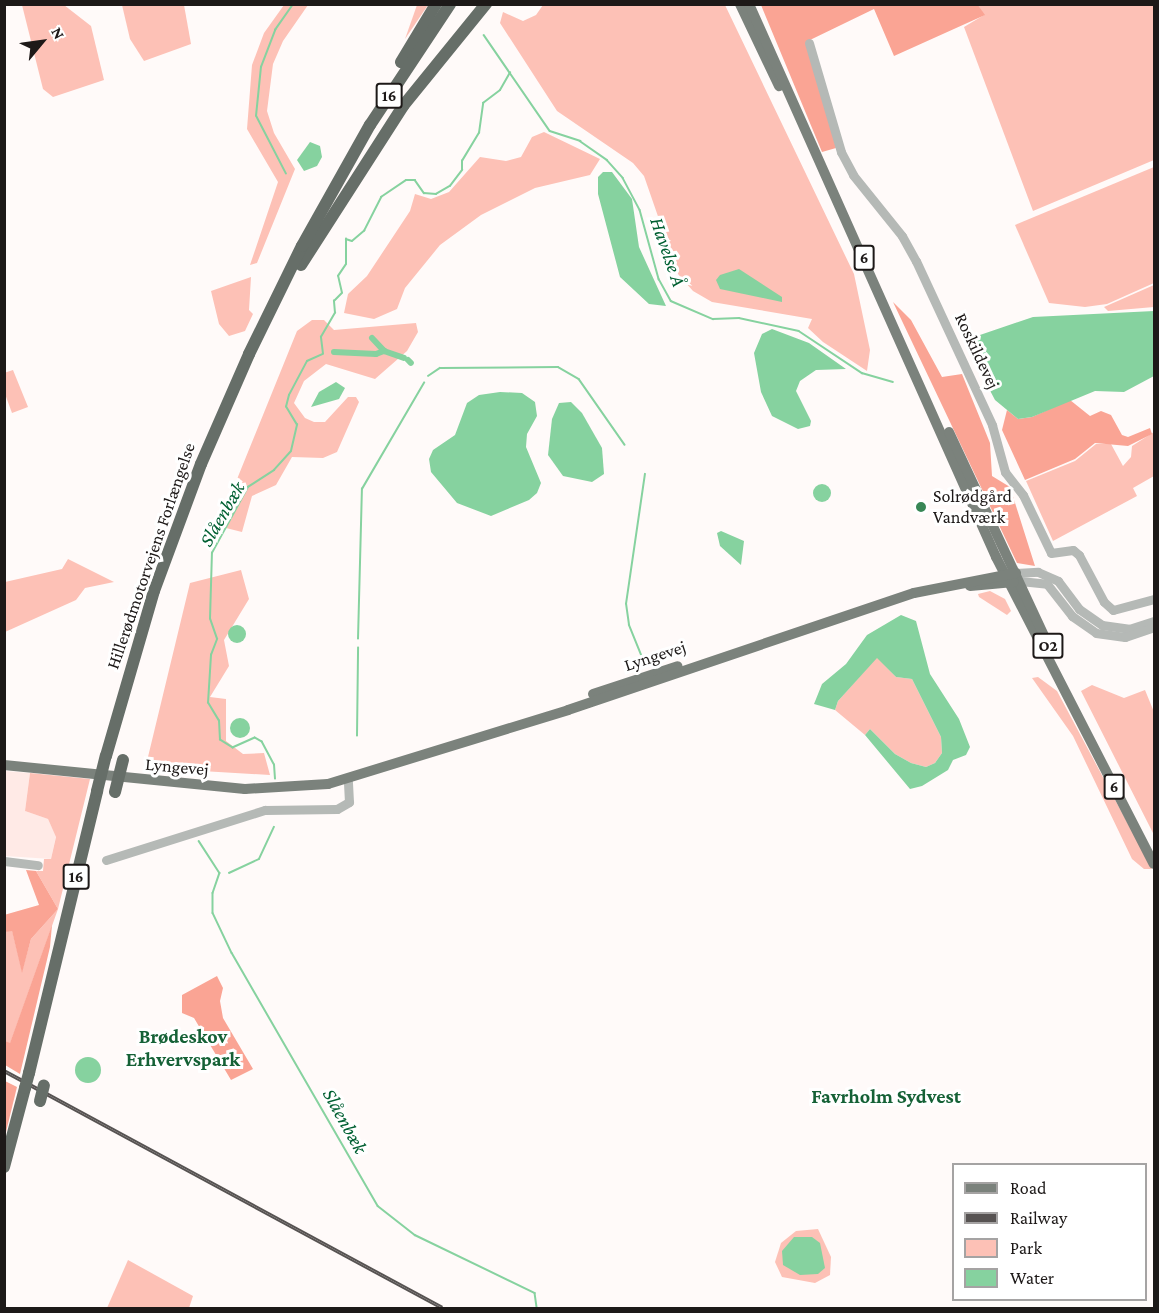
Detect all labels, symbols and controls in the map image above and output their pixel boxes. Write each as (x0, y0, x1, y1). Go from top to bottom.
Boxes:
north arrow (12, 12, 72, 72)
text: N (48, 24, 68, 42)
road number: 16 (376, 83, 402, 109)
water label: Havelse Å (645, 214, 691, 290)
road number: 6 (854, 245, 874, 271)
street label: Roskildevej (950, 309, 1004, 393)
street label: Hillerødmotorvejens Forlængelse (102, 440, 200, 672)
water label: Slåenbæk (194, 477, 250, 551)
place label: Solrødgård Vandværk (933, 486, 1012, 528)
marker: Solrødgård Vandværk (914, 500, 928, 514)
road number: O2 (1032, 633, 1064, 659)
street label: Lyngevej (621, 636, 689, 676)
street label: Lyngevej (144, 753, 210, 781)
road number: 6 (1104, 774, 1124, 800)
road number: 16 (62, 864, 90, 890)
district label: Brødeskov Erhvervspark (126, 1025, 240, 1072)
water label: Slåenbæk (317, 1084, 373, 1158)
district label: Favrholm Sydvest (811, 1084, 961, 1108)
legend (952, 1163, 1147, 1301)
text: Road (1010, 1178, 1047, 1198)
text: Railway (1010, 1208, 1067, 1228)
text: Park (1010, 1238, 1042, 1258)
text: Water (1010, 1268, 1054, 1288)

